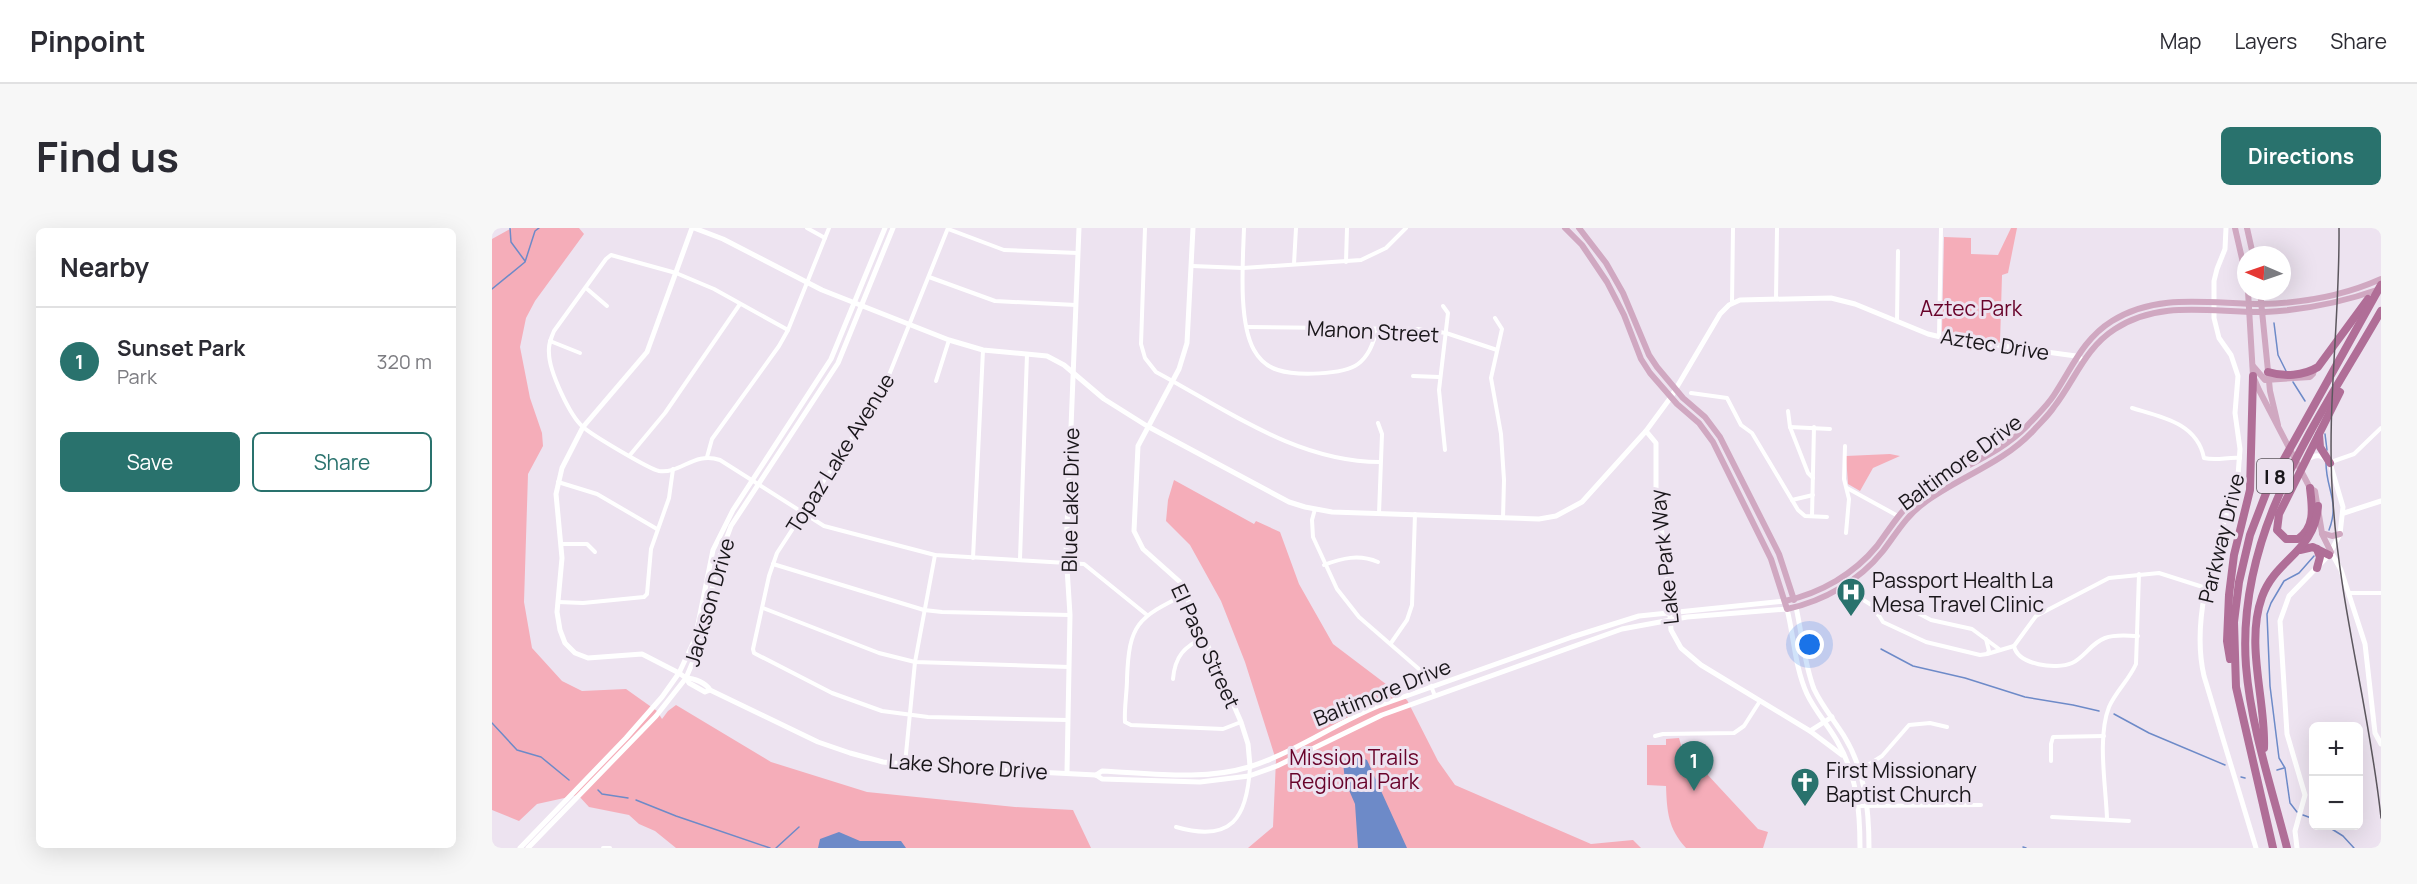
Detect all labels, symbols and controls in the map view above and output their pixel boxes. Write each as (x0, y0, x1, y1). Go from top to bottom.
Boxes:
text: Pinpoint (30, 22, 145, 60)
text: Map (2160, 27, 2201, 55)
text: Layers (2234, 27, 2297, 55)
text: Share (2330, 27, 2387, 55)
text: Find us (36, 127, 179, 185)
button: Directions (2221, 127, 2381, 185)
north arrow (2237, 246, 2291, 300)
text: Nearby (60, 249, 149, 285)
park label: Aztec Park (1920, 294, 2023, 322)
street label: Manon Street (1306, 314, 1440, 348)
street label: Aztec Drive (1939, 322, 2051, 366)
text: Sunset Park (117, 333, 245, 363)
text: 1 (75, 348, 84, 375)
text: 320 m (376, 348, 432, 375)
text: Park (117, 363, 157, 390)
street label: Topaz Lake Avenue (779, 368, 901, 538)
street label: Baltimore Drive (1893, 408, 2027, 516)
street label: Blue Lake Drive (1055, 427, 1085, 573)
button: Save (60, 432, 240, 492)
button: Share (252, 432, 432, 492)
road number: I 8 (2257, 459, 2293, 493)
street label: Parkway Drive (2191, 470, 2251, 606)
street label: Lake Park Way (1643, 488, 1685, 626)
street label: Jackson Drive (677, 534, 741, 670)
place label: Passport Health La Mesa Travel Clinic (1872, 566, 2053, 618)
hospital icon: Passport Health La Mesa Travel Clinic (1835, 576, 1867, 618)
street label: El Paso Street (1165, 579, 1247, 713)
your location (1795, 630, 1824, 659)
street label: Baltimore Drive (1309, 652, 1455, 732)
map controls (2309, 722, 2363, 830)
button: + (2309, 722, 2363, 776)
pin: 1 (1674, 742, 1714, 791)
park label: Mission Trails Regional Park (1289, 743, 1420, 795)
street label: Lake Shore Drive (887, 746, 1049, 786)
place label: First Missionary Baptist Church (1826, 756, 1977, 808)
church icon: First Missionary Baptist Church (1789, 766, 1821, 808)
button: − (2309, 776, 2363, 830)

